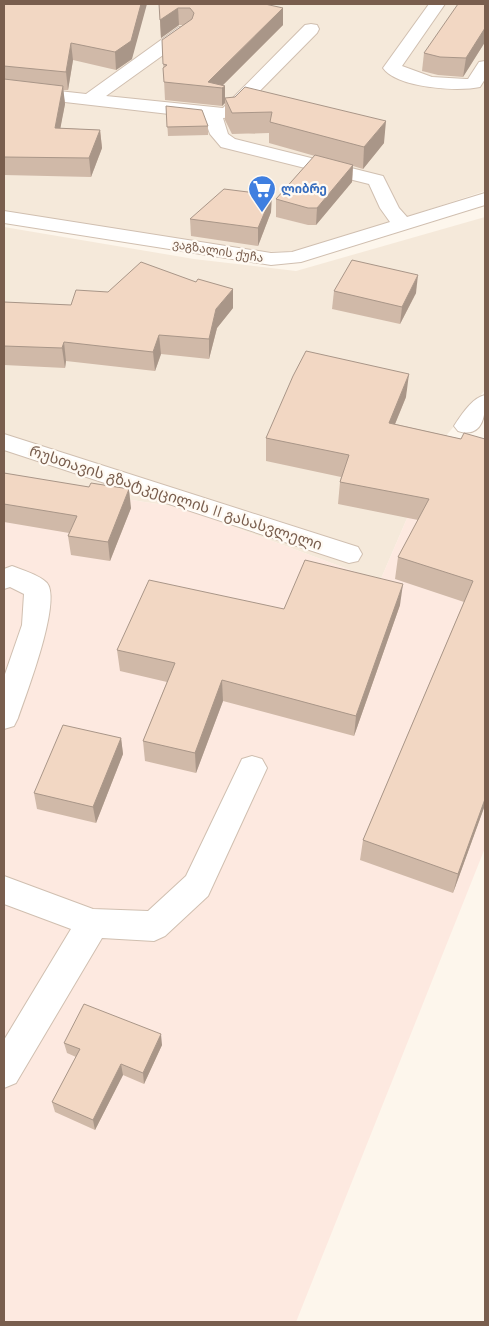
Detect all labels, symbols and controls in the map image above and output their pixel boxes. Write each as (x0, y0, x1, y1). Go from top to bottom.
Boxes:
supermarket icon: ლიბრე (247, 174, 277, 213)
place label: ლიბრე (281, 181, 327, 197)
street label: ვაგზალის ქუჩა (171, 236, 265, 266)
street label: რუსთავის გზატკეცილის II გასასვლელი (27, 441, 325, 554)

